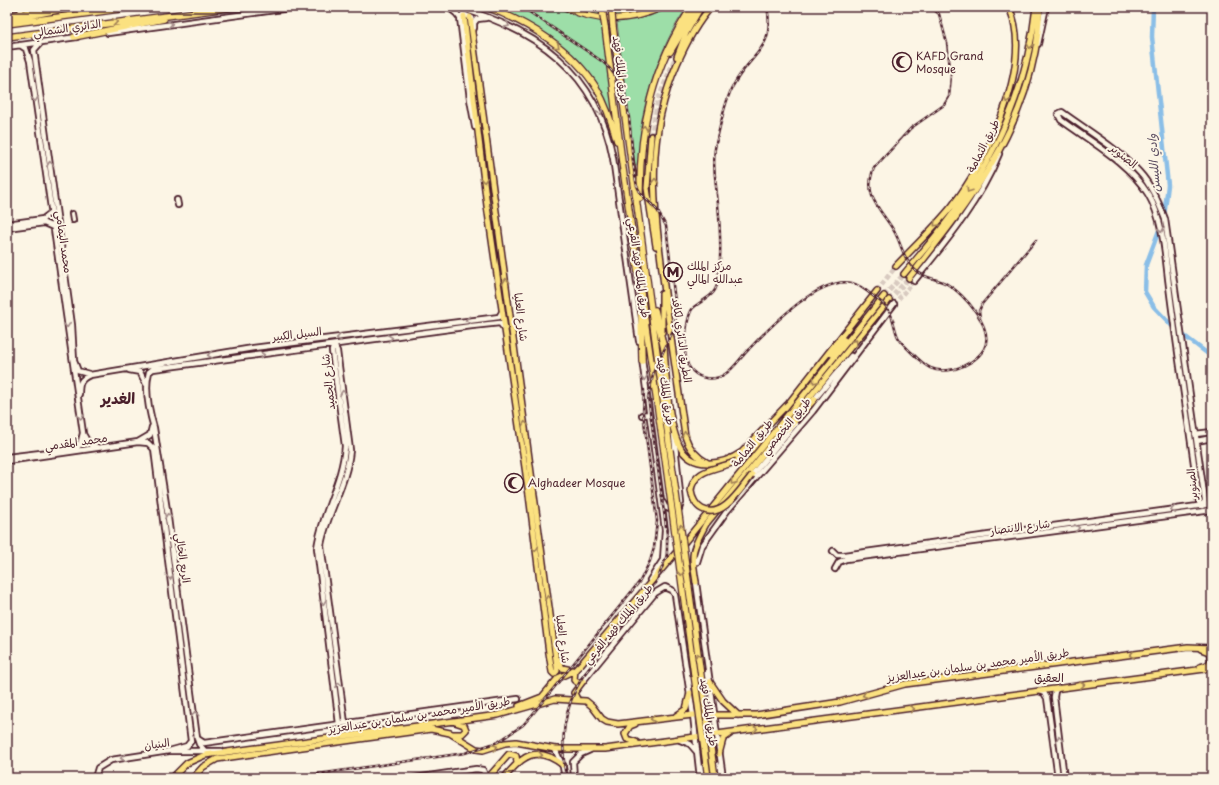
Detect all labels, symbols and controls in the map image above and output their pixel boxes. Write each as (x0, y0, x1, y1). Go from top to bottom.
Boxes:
street label: الدائري الشمالي (32, 14, 102, 44)
one-way arrow (112, 18, 118, 27)
one-way arrow (167, 20, 174, 29)
one-way arrow (503, 20, 511, 28)
street label: طريق الملك فهد (609, 35, 634, 105)
one-way arrow (552, 41, 559, 48)
one-way arrow (1026, 42, 1035, 49)
place label: KAFD Grand Mosque (916, 47, 984, 77)
mosque icon: KAFD Grand Mosque (891, 51, 913, 73)
one-way arrow (30, 96, 39, 102)
one-way arrow (1003, 96, 1012, 103)
one-way arrow (595, 108, 603, 116)
street label: طريق الثمامة (962, 116, 1003, 175)
one-way arrow (639, 124, 648, 131)
water label: وادي الليسن (1142, 133, 1165, 193)
street label: الصنوبر (1106, 138, 1142, 172)
one-way arrow (46, 161, 55, 167)
one-way arrow (479, 177, 488, 183)
one-way arrow (651, 178, 659, 184)
one-way arrow (967, 186, 974, 193)
street label: محمد اليمامي (49, 210, 77, 275)
street label: طريق الملك فهد الفرعي (621, 217, 655, 319)
one-way arrow (934, 219, 941, 226)
one-way arrow (1156, 227, 1164, 233)
place label: مركز الملك عبدالله المالي (687, 257, 743, 290)
metro station icon: مركز الملك عبدالله المالي (662, 261, 684, 283)
one-way arrow (502, 278, 511, 284)
street label: شارع العليا (509, 292, 533, 342)
street label: الطريق الدائري لكافد (667, 296, 697, 384)
one-way arrow (465, 316, 471, 325)
one-way arrow (62, 322, 71, 328)
street label: السيل الكبير (270, 322, 323, 345)
one-way arrow (336, 333, 342, 342)
one-way arrow (387, 334, 393, 343)
one-way arrow (850, 339, 857, 347)
one-way arrow (207, 350, 213, 359)
one-way arrow (259, 351, 265, 360)
street label: شارع الحميد (316, 353, 340, 411)
street label: طريق الملك فهد (653, 356, 680, 426)
one-way arrow (639, 375, 648, 381)
one-way arrow (813, 376, 820, 384)
district label: الغدير (99, 386, 135, 409)
one-way arrow (339, 390, 348, 396)
street label: طريق التخصصي (757, 393, 817, 460)
one-way arrow (76, 414, 85, 420)
street label: طريق الثمامة (727, 415, 776, 471)
one-way arrow (521, 421, 530, 427)
street label: محمد المقدمي (43, 429, 109, 457)
one-way arrow (682, 431, 690, 438)
street label: الصنوبر (1182, 468, 1201, 501)
mosque icon: Alghadeer Mosque (503, 472, 525, 494)
place label: Alghadeer Mosque (528, 474, 625, 491)
one-way arrow (731, 477, 738, 485)
one-way arrow (1170, 505, 1176, 514)
one-way arrow (164, 513, 173, 519)
street label: شارع الانتصار (988, 514, 1051, 540)
one-way arrow (676, 524, 685, 530)
one-way arrow (1074, 524, 1080, 533)
street label: الربع الخالي (169, 532, 195, 584)
one-way arrow (530, 546, 539, 552)
one-way arrow (676, 570, 685, 576)
one-way arrow (165, 574, 174, 580)
street label: طريق الملك فهد الفرعي (579, 580, 659, 670)
one-way arrow (544, 595, 553, 601)
one-way arrow (318, 599, 327, 605)
street label: شارع العليا (551, 614, 575, 664)
street label: طريق الأمير محمد بن سلمان بن عبدالعزيز (885, 643, 1070, 686)
one-way arrow (1129, 650, 1135, 659)
one-way arrow (694, 653, 703, 659)
district label: العقيق (1034, 668, 1064, 686)
street label: طريق الملك فهد (696, 677, 723, 747)
one-way arrow (1079, 681, 1085, 690)
one-way arrow (335, 682, 344, 688)
one-way arrow (862, 690, 869, 699)
street label: طريق الأمير محمد بن سلمان بن عبدالعزيز (326, 692, 511, 737)
one-way arrow (909, 705, 915, 714)
one-way arrow (191, 711, 200, 717)
one-way arrow (650, 714, 656, 723)
one-way arrow (752, 725, 758, 734)
street label: البنيان (143, 733, 171, 754)
one-way arrow (1055, 736, 1064, 742)
one-way arrow (491, 743, 498, 751)
one-way arrow (536, 750, 543, 759)
one-way arrow (120, 753, 126, 762)

